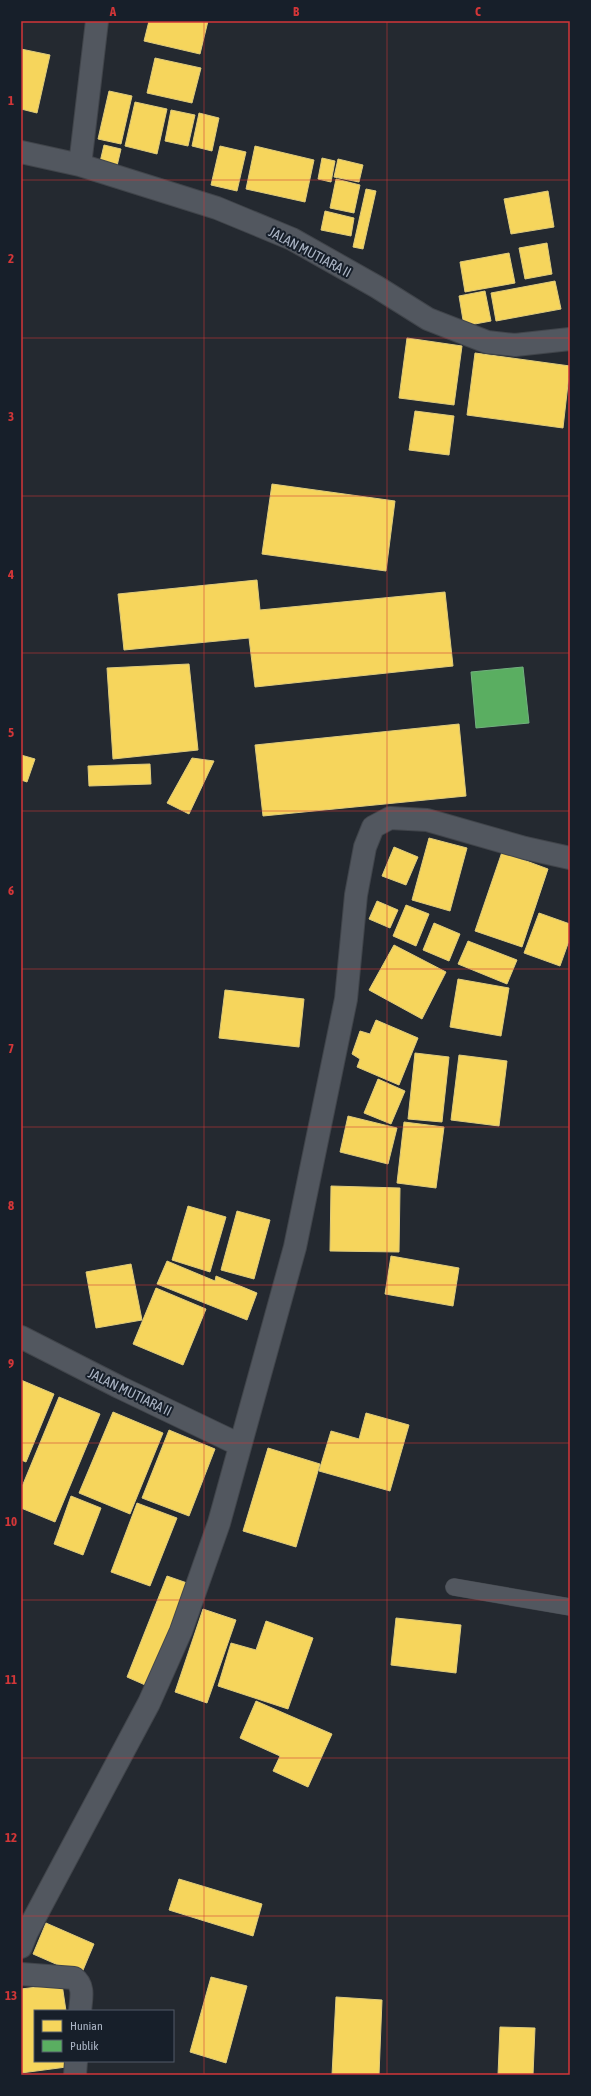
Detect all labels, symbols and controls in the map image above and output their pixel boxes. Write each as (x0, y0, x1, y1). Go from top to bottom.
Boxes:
text: A (109, 4, 117, 19)
text: B (293, 4, 300, 19)
text: C (475, 4, 481, 19)
text: 1 (8, 93, 14, 108)
street label: JALAN MUTIARA II (266, 224, 354, 280)
text: 2 (8, 251, 14, 266)
text: 3 (8, 409, 14, 424)
text: 4 (7, 567, 14, 582)
text: 5 (8, 725, 14, 740)
text: 6 (8, 883, 14, 898)
text: 7 (8, 1041, 14, 1056)
text: 8 (8, 1198, 14, 1213)
text: 9 (8, 1356, 14, 1371)
street label: JALAN MUTIARA II (86, 1365, 174, 1419)
text: 10 (5, 1514, 17, 1529)
text: 11 (5, 1672, 17, 1687)
text: 12 (5, 1830, 17, 1845)
text: 13 (5, 1988, 17, 2003)
legend (34, 2010, 174, 2062)
text: Hunian (70, 2019, 103, 2033)
text: Publik (70, 2039, 99, 2053)

